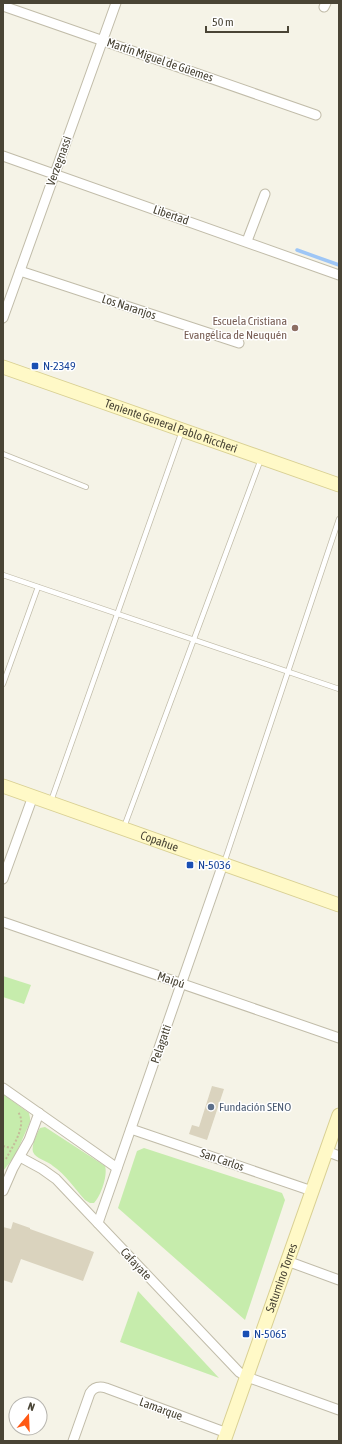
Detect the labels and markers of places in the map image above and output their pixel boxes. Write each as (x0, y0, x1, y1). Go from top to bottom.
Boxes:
place label: Escuela Cristiana Evangélica de Neuquén (184, 314, 287, 342)
marker: Escuela Cristiana Evangélica de Neuquén (290, 323, 300, 333)
place label: N-2349 (43, 359, 76, 373)
marker: N-2349 (30, 361, 40, 371)
place label: N-5036 (198, 858, 231, 872)
marker: N-5036 (185, 860, 195, 870)
place label: Fundación SENO (219, 1100, 291, 1114)
marker: Fundación SENO (206, 1102, 216, 1112)
place label: N-5065 (254, 1327, 287, 1341)
marker: N-5065 (241, 1329, 251, 1339)

